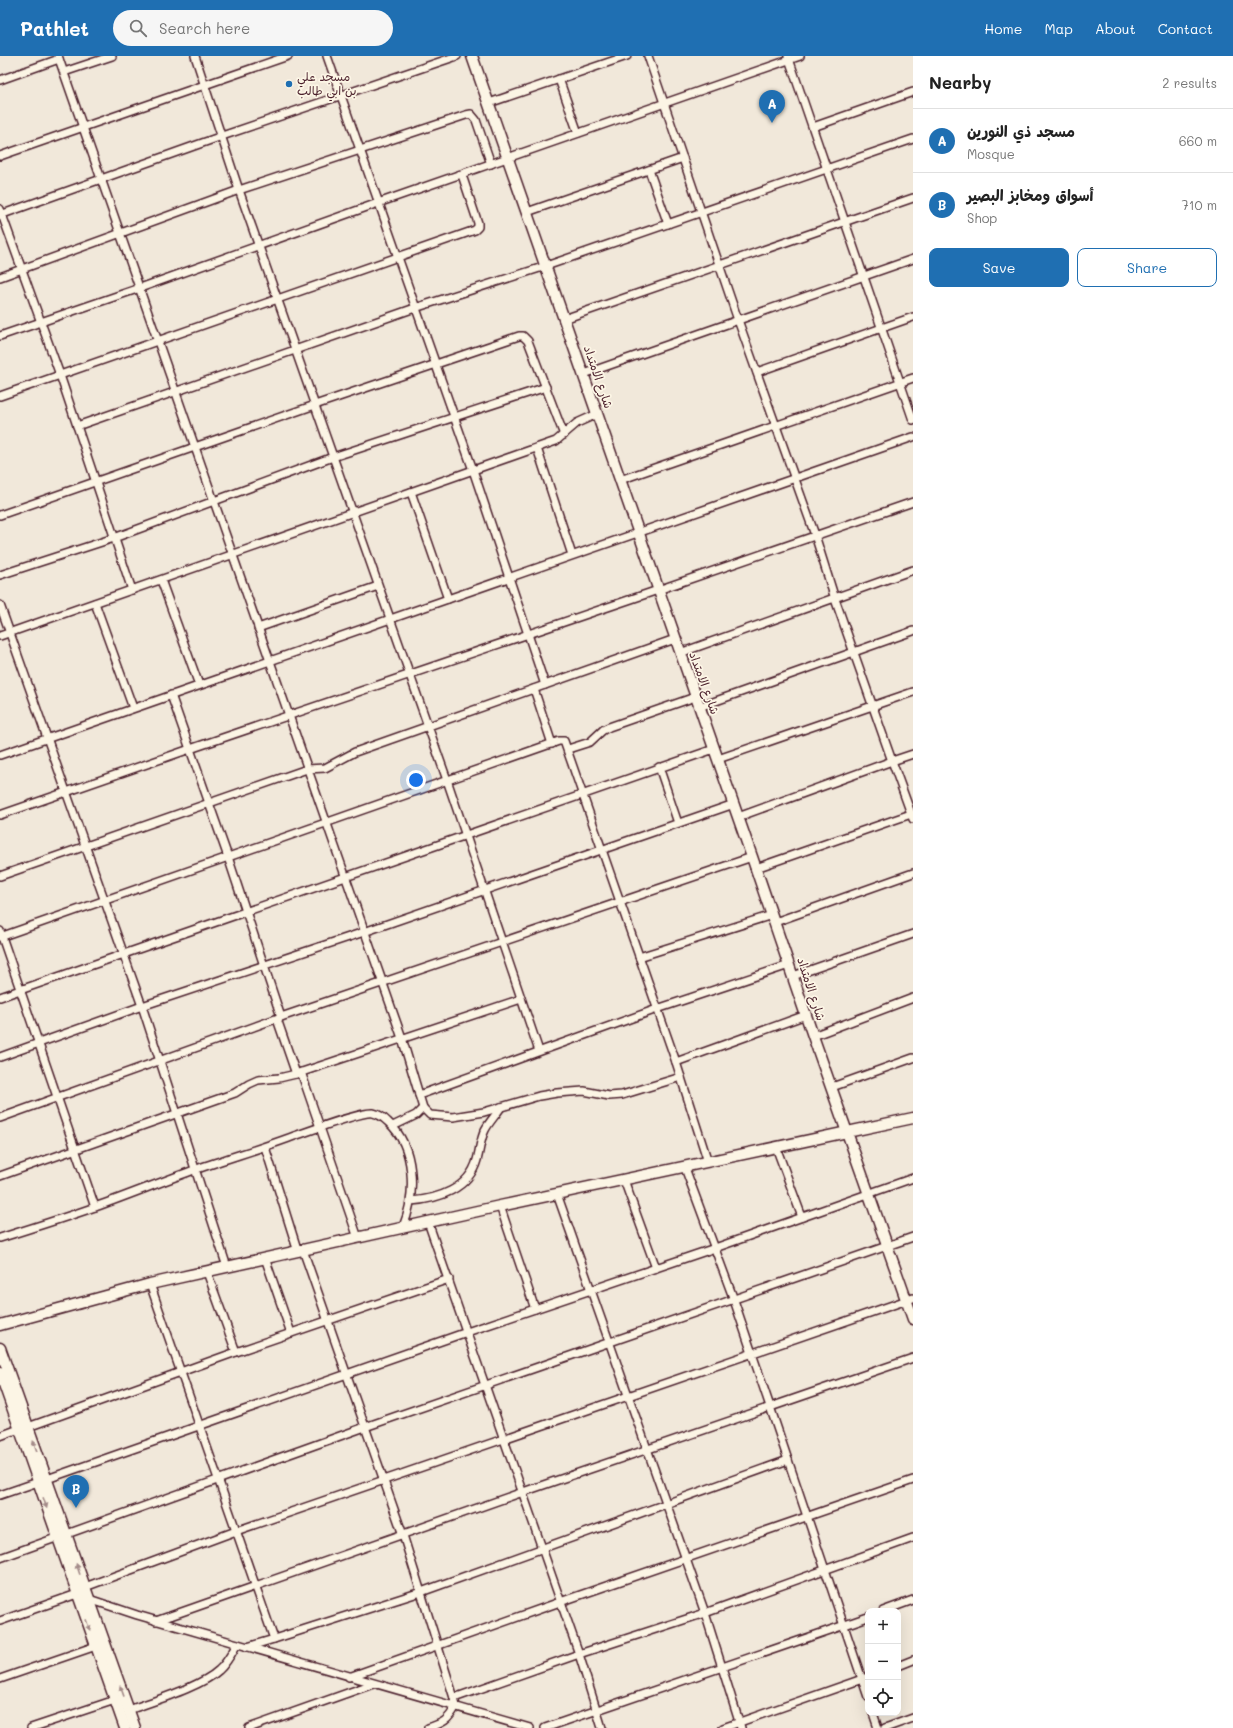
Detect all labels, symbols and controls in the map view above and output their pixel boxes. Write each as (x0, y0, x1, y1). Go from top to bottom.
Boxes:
search box (113, 10, 393, 46)
text: Pathlet (20, 16, 89, 41)
icon: search (127, 17, 149, 39)
text: Search here (159, 18, 250, 38)
text: Home (984, 19, 1022, 38)
text: Map (1044, 19, 1073, 38)
text: About (1095, 19, 1136, 38)
text: Contact (1158, 19, 1213, 38)
place label: مسجد علي بن ابي طالب (297, 68, 357, 102)
text: Nearby (929, 71, 991, 93)
text: 2 results (1162, 74, 1217, 91)
marker: مسجد علي بن ابي طالب (284, 79, 294, 89)
pin: A (759, 90, 785, 123)
text: مسجد ذي النورين (967, 121, 1075, 141)
text: A (937, 132, 947, 149)
text: 660 m (1179, 132, 1217, 149)
text: Mosque (967, 145, 1015, 162)
text: أسواق ومخابز البصير (967, 185, 1093, 205)
text: B (938, 196, 946, 213)
text: 710 m (1181, 196, 1217, 213)
text: Shop (967, 209, 997, 226)
button: Save (929, 248, 1069, 287)
button: Share (1077, 248, 1217, 287)
street label: شارع الامتداد (579, 343, 617, 411)
street label: شارع الامتداد (684, 649, 724, 717)
your location (406, 770, 426, 790)
street label: شارع الامتداد (792, 955, 830, 1023)
one-way arrow (32, 1440, 38, 1452)
pin: B (63, 1475, 89, 1508)
one-way arrow (42, 1497, 48, 1509)
one-way arrow (75, 1562, 81, 1574)
map controls (865, 1608, 901, 1716)
button: + (865, 1608, 901, 1644)
one-way arrow (86, 1620, 92, 1632)
button: − (865, 1644, 901, 1680)
button: locate (865, 1680, 901, 1716)
one-way arrow (118, 1685, 124, 1697)

